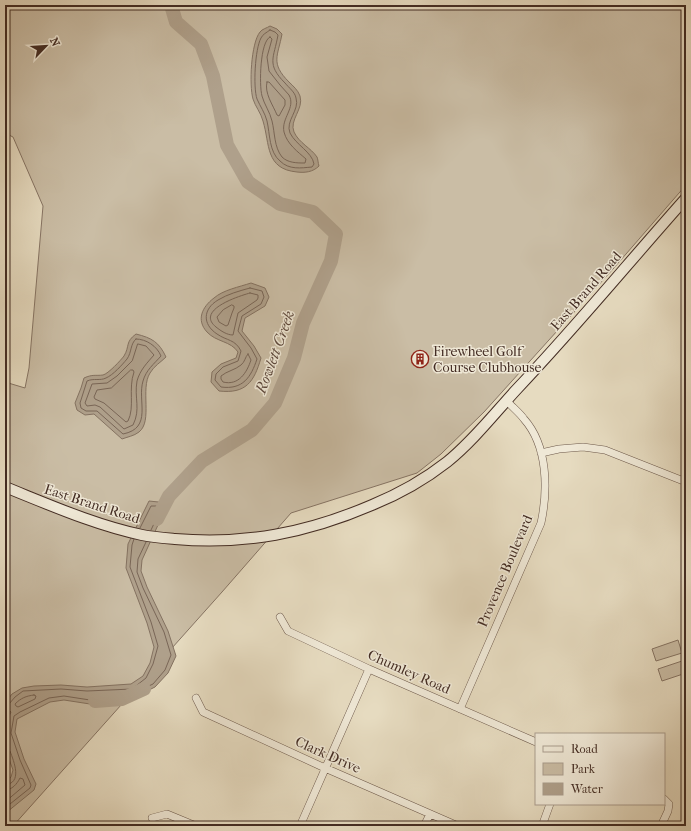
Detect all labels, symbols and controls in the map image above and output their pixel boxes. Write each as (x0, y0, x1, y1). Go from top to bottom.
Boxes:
north arrow (26, 26, 66, 66)
text: N (47, 35, 63, 49)
street label: East Brand Road (547, 248, 625, 334)
water label: Rowlett Creek (251, 308, 298, 397)
place label: Firewheel Golf Course Clubhouse (433, 343, 542, 376)
building icon: Firewheel Golf Course Clubhouse (410, 349, 430, 369)
street label: East Brand Road (42, 481, 142, 528)
street label: Provence Boulevard (474, 512, 536, 630)
street label: Chumley Road (365, 646, 453, 698)
street label: Clark Drive (293, 733, 364, 777)
legend (535, 733, 665, 805)
text: Road (571, 742, 598, 756)
text: Park (571, 762, 596, 776)
text: Water (570, 782, 604, 796)

